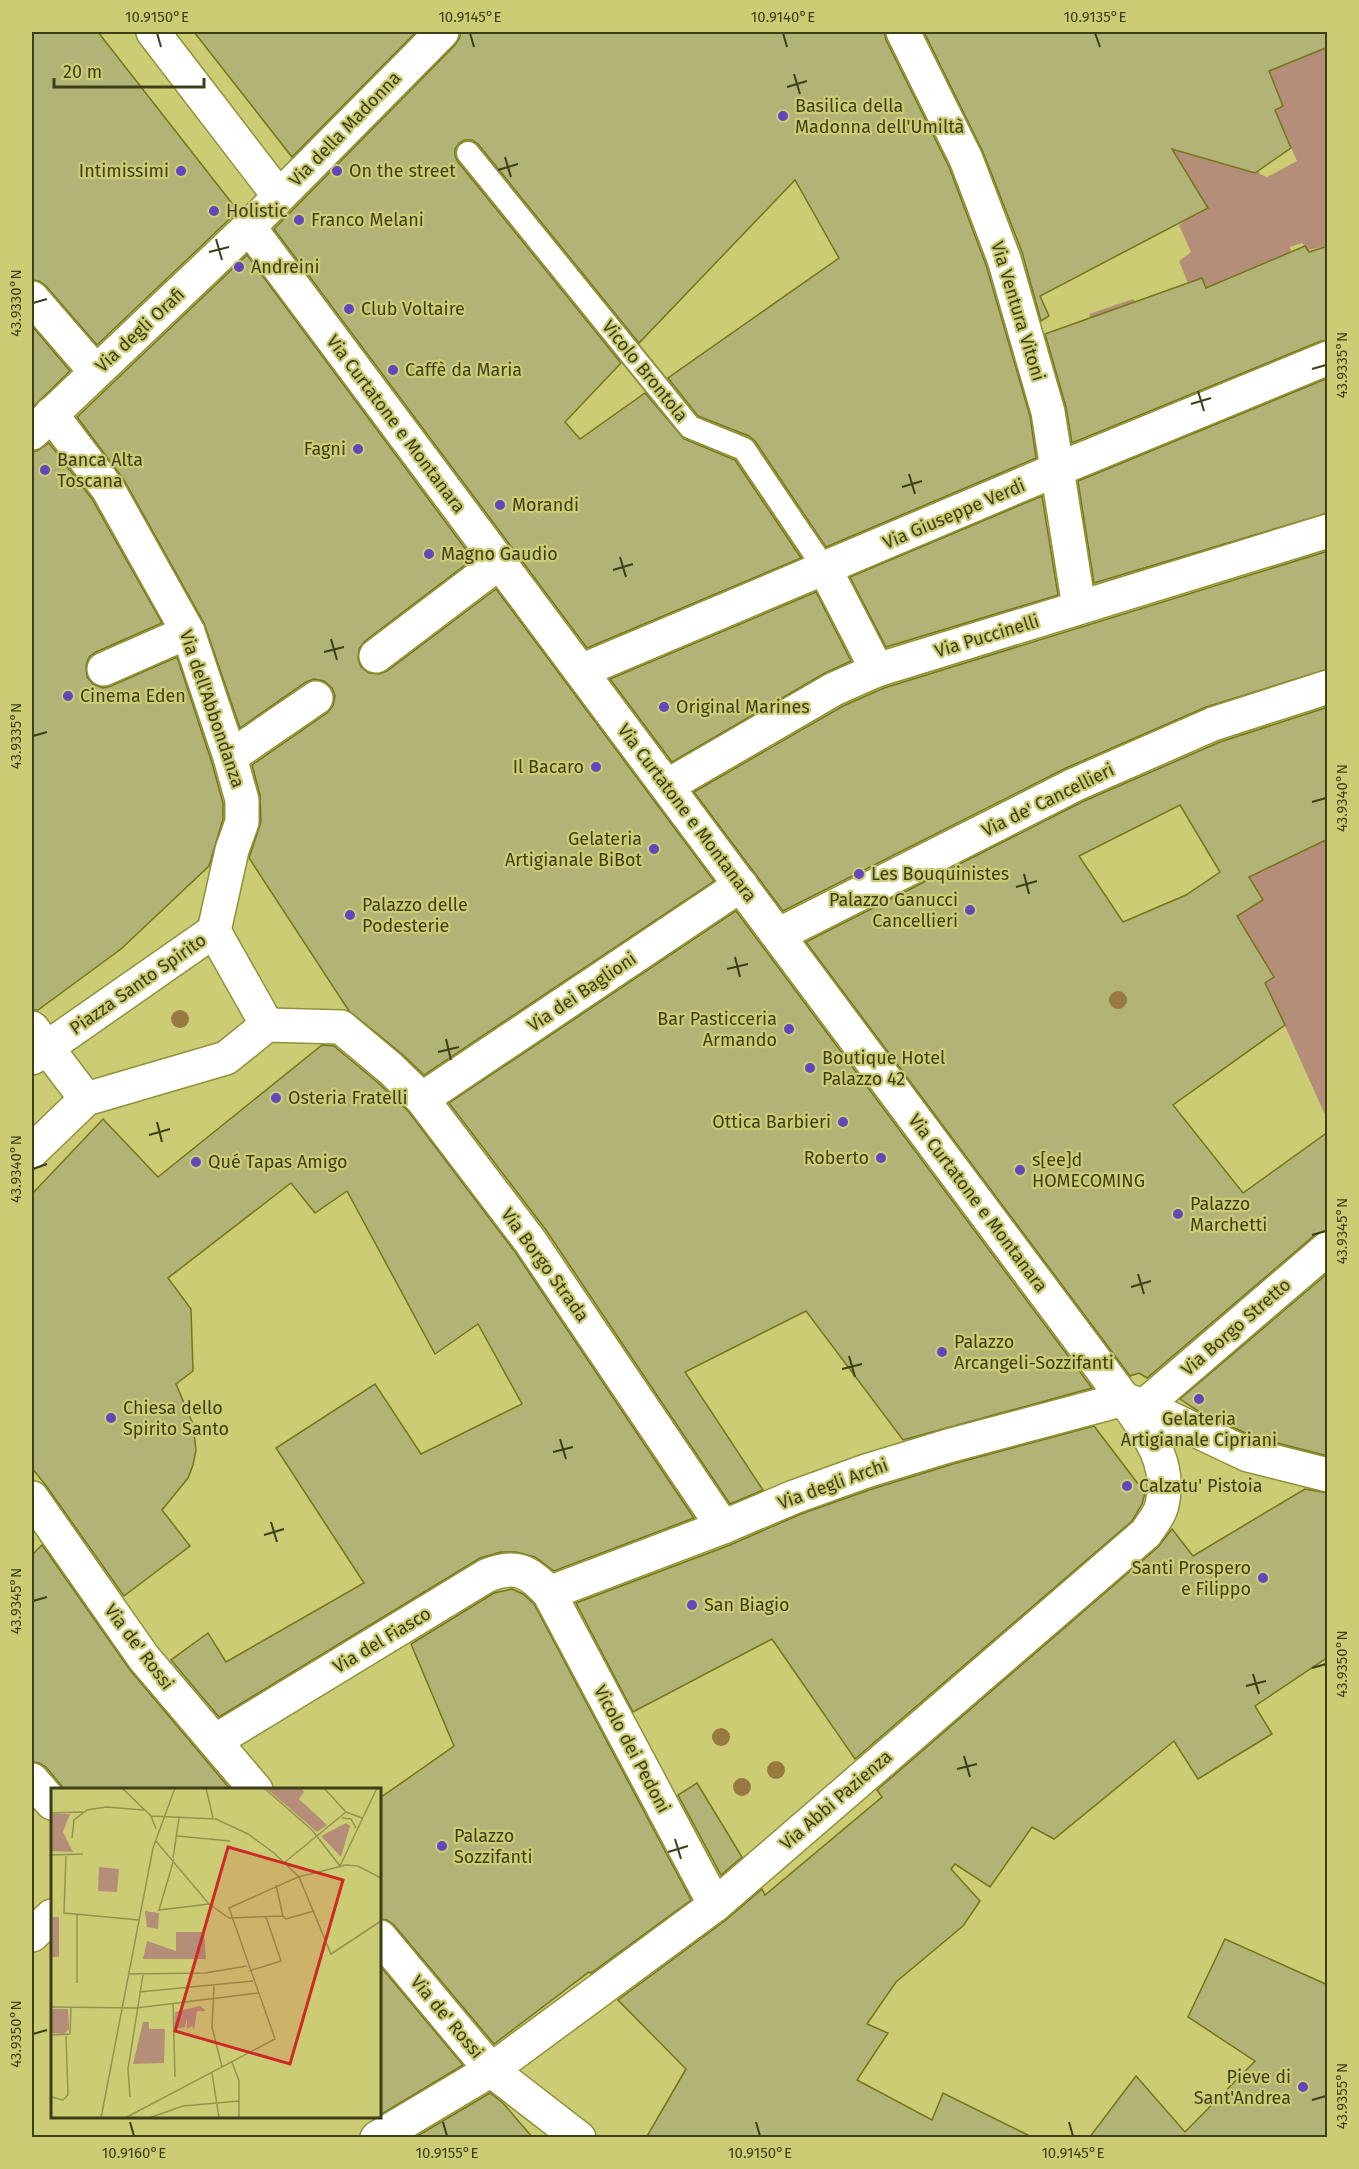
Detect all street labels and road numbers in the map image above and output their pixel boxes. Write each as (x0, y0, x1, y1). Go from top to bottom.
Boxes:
street label: Via della Madonna (285, 67, 405, 191)
street label: Via Ventura Vitoni (986, 239, 1050, 383)
street label: Via degli Orafi (91, 283, 189, 377)
street label: Vicolo Brontola (597, 316, 693, 426)
street label: Via Curtatone e Montanara (322, 331, 470, 517)
street label: Via Giuseppe Verdi (880, 474, 1028, 554)
street label: Via Puccinelli (932, 610, 1042, 662)
street label: Via dell'Abbondanza (175, 627, 249, 791)
street label: Via Curtatone e Montanara (613, 720, 761, 906)
street label: Via de' Cancellieri (978, 758, 1118, 842)
street label: Piazza Santo Spirito (66, 929, 210, 1039)
street label: Via dei Baglioni (523, 948, 641, 1036)
street label: Via Curtatone e Montanara (904, 1110, 1052, 1296)
street label: Via Borgo Strada (496, 1204, 594, 1326)
street label: Via Borgo Stretto (1177, 1273, 1295, 1381)
street label: Via degli Archi (775, 1454, 891, 1514)
street label: Via de' Rossi (100, 1600, 178, 1694)
street label: Via del Fiasco (329, 1602, 435, 1678)
street label: Vicolo dei Pedoni (589, 1681, 675, 1817)
street label: Via Abbi Pazienza (776, 1745, 896, 1855)
street label: Via de' Rossi (406, 1971, 488, 2063)

